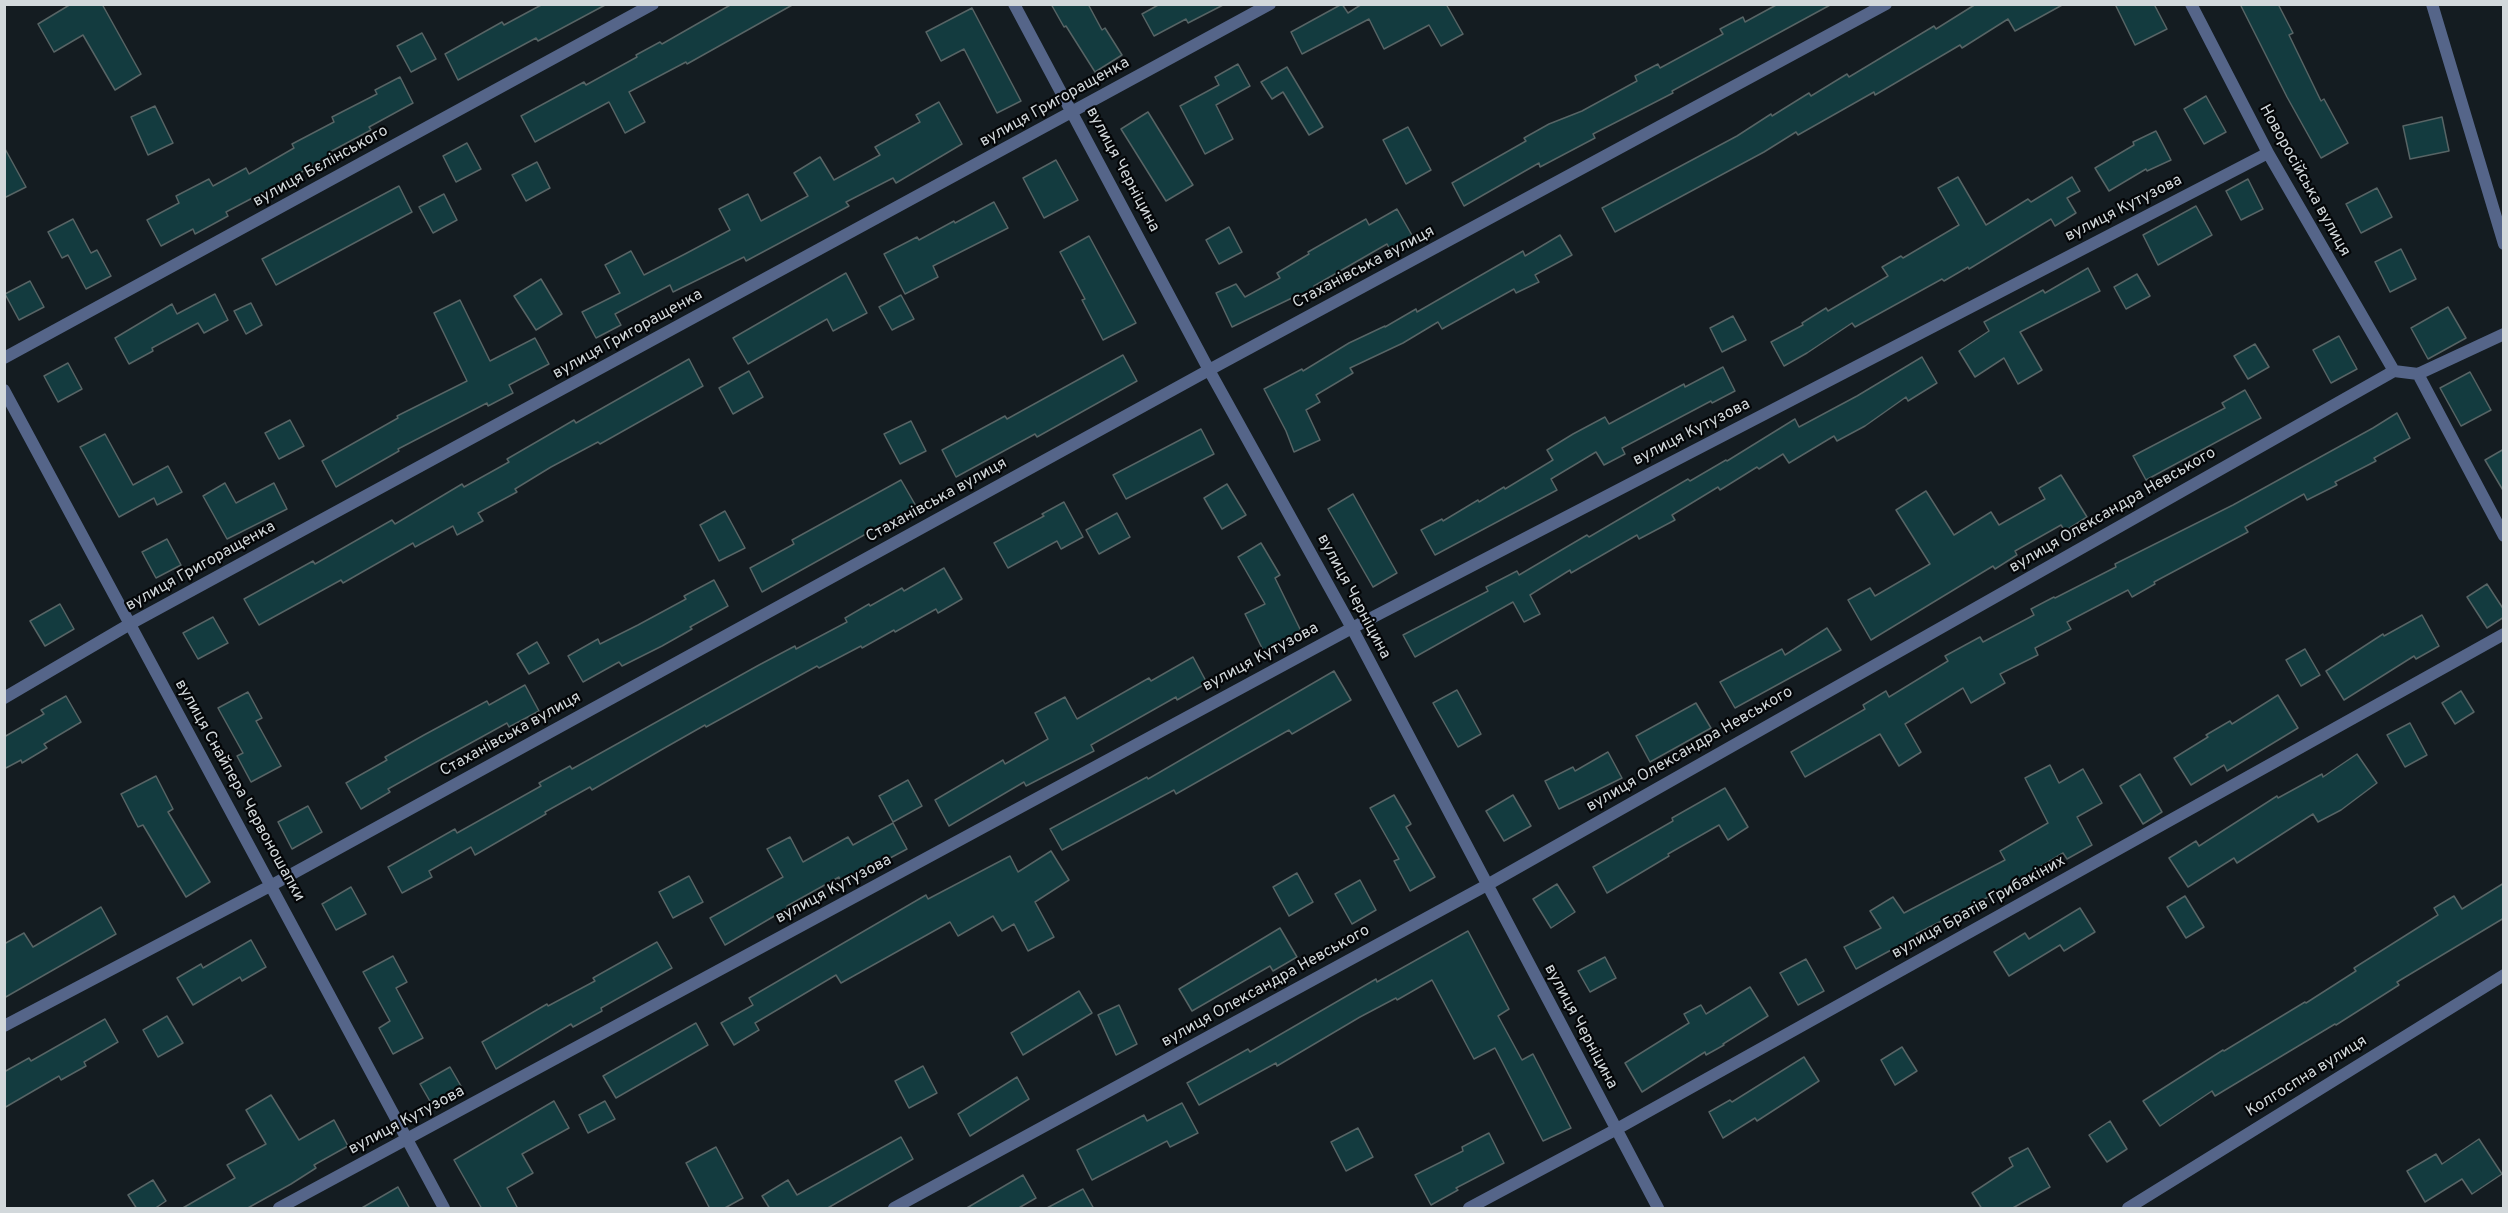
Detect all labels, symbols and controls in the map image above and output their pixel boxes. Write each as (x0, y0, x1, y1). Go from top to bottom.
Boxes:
street label: вулиця Григоращенка (977, 54, 1133, 152)
street label: Новоросійська вулиця (2254, 102, 2354, 260)
street label: вулиця Черніцина (1081, 104, 1163, 236)
street label: вулиця Бєлінського (250, 122, 392, 212)
street label: вулиця Кутузова (2062, 171, 2186, 247)
street label: Стаханівська вулиця (1290, 222, 1438, 314)
street label: вулиця Григоращенка (550, 286, 706, 384)
street label: вулиця Кутузова (1630, 395, 1754, 471)
street label: вулиця Олександра Невського (2006, 444, 2220, 578)
street label: Стаханівська вулиця (863, 454, 1011, 548)
street label: вулиця Григоращенка (123, 518, 279, 616)
street label: вулиця Черніцина (1312, 531, 1394, 663)
street label: вулиця Кутузова (1200, 619, 1322, 697)
street label: вулиця Снайпера Червоношапки (170, 677, 308, 905)
street label: вулиця Олександра Невського (1583, 683, 1797, 817)
street label: Стаханівська вулиця (437, 688, 585, 782)
street label: вулиця Кутузова (773, 851, 895, 929)
street label: вулиця Братів Грибакіних (1889, 852, 2069, 964)
street label: вулиця Олександра Невського (1159, 922, 1373, 1052)
street label: вулиця Черніцина (1539, 961, 1621, 1093)
street label: Колгоспна вулиця (2243, 1032, 2371, 1122)
street label: вулиця Кутузова (346, 1082, 468, 1160)

